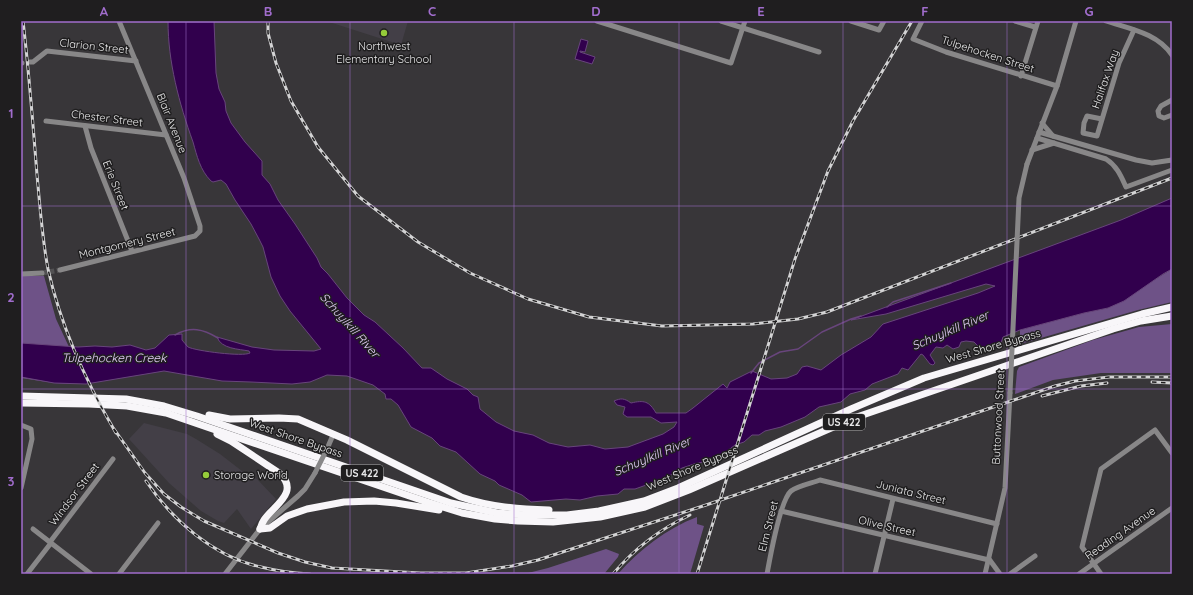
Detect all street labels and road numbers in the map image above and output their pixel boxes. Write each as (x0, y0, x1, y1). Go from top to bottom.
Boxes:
street label: Tulpehocken Street (940, 32, 1036, 76)
street label: Clarion Street (59, 35, 129, 57)
street label: Halifax Way (1088, 47, 1122, 111)
street label: Blair Avenue (154, 91, 190, 155)
street label: Chester Street (70, 107, 144, 129)
street label: Erie Street (100, 158, 132, 212)
street label: Montgomery Street (77, 224, 177, 262)
street label: West Shore Bypass (944, 326, 1042, 366)
street label: Buttonwood Street (989, 369, 1007, 465)
road number: US 422 (823, 414, 865, 430)
street label: West Shore Bypass (247, 415, 345, 461)
street label: West Shore Bypass (644, 442, 740, 494)
street label: Windsor Street (46, 460, 102, 528)
road number: US 422 (341, 465, 383, 481)
street label: Juniata Street (875, 477, 948, 507)
street label: Elm Street (755, 499, 781, 553)
street label: Reading Avenue (1082, 503, 1158, 563)
street label: Olive Street (857, 513, 917, 539)

